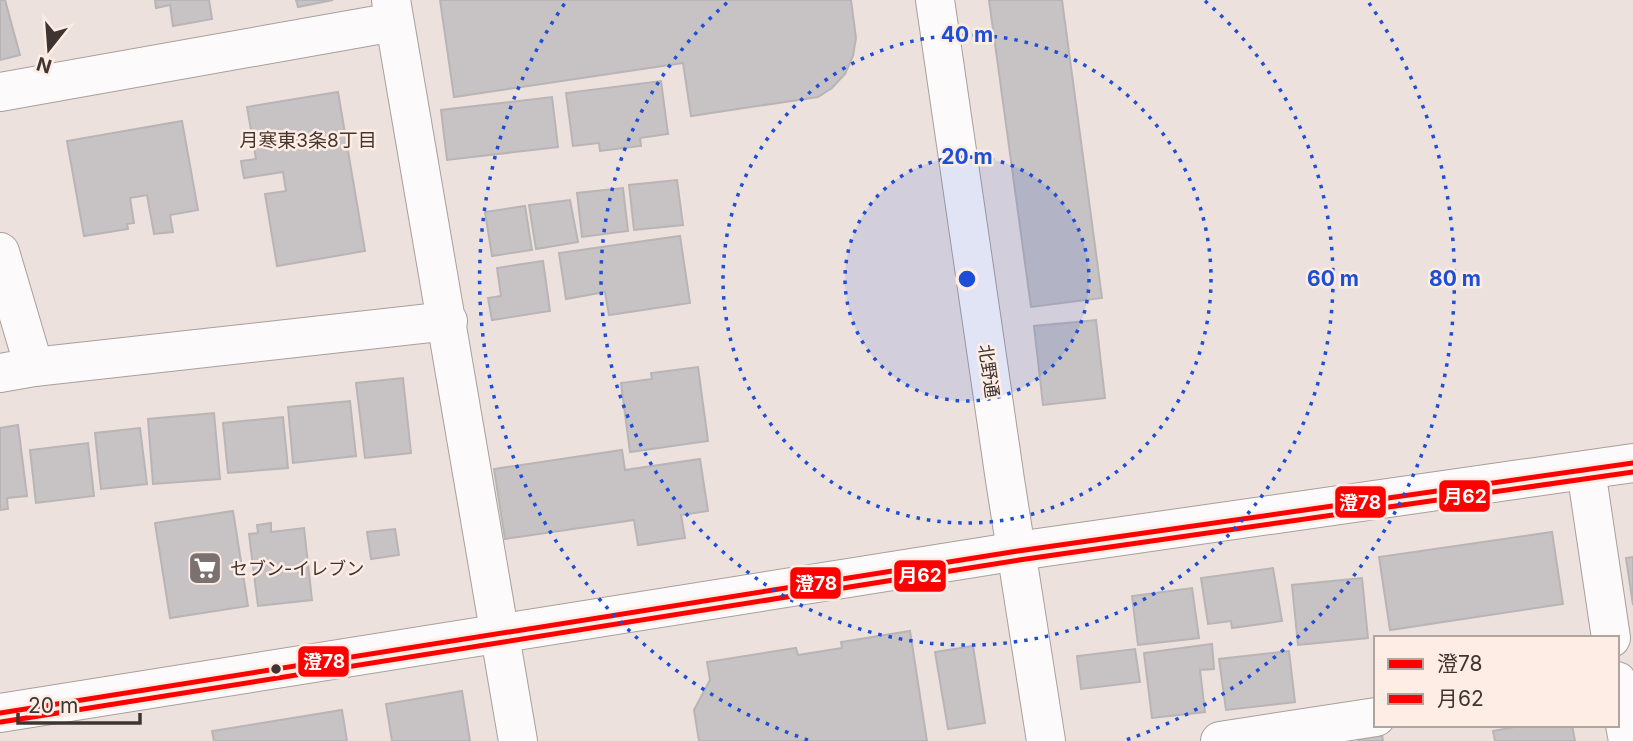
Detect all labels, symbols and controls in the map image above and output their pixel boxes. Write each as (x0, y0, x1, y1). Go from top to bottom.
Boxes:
north arrow (14, 14, 84, 84)
text: 40 m (941, 22, 993, 47)
text: N (34, 52, 54, 78)
district label: 月寒東3条8丁目 (239, 129, 377, 152)
text: 20 m (941, 144, 993, 169)
text: 60 m (1307, 266, 1359, 291)
text: 80 m (1429, 266, 1481, 291)
centre of rings (955, 267, 979, 291)
street label: 北野通 (975, 343, 1003, 399)
line badge: 月62 (1438, 479, 1491, 513)
line badge: 澄78 (1334, 485, 1387, 519)
text: 月62 (1443, 485, 1487, 508)
text: 澄78 (1339, 491, 1381, 514)
supermarket icon: セブン-イレブン (186, 549, 224, 587)
place label: セブン-イレブン (230, 558, 364, 579)
line badge: 月62 (893, 559, 947, 593)
text: 月62 (898, 564, 942, 587)
line badge: 澄78 (789, 566, 842, 600)
text: 澄78 (795, 572, 837, 595)
legend (1374, 636, 1619, 727)
line badge: 澄78 (297, 645, 350, 678)
text: 澄78 (303, 650, 345, 673)
text: 澄78 (1437, 651, 1483, 676)
unlabelled marker (269, 662, 283, 676)
scale bar (18, 682, 140, 726)
text: 月62 (1437, 686, 1484, 711)
text: 20 m (28, 693, 78, 718)

